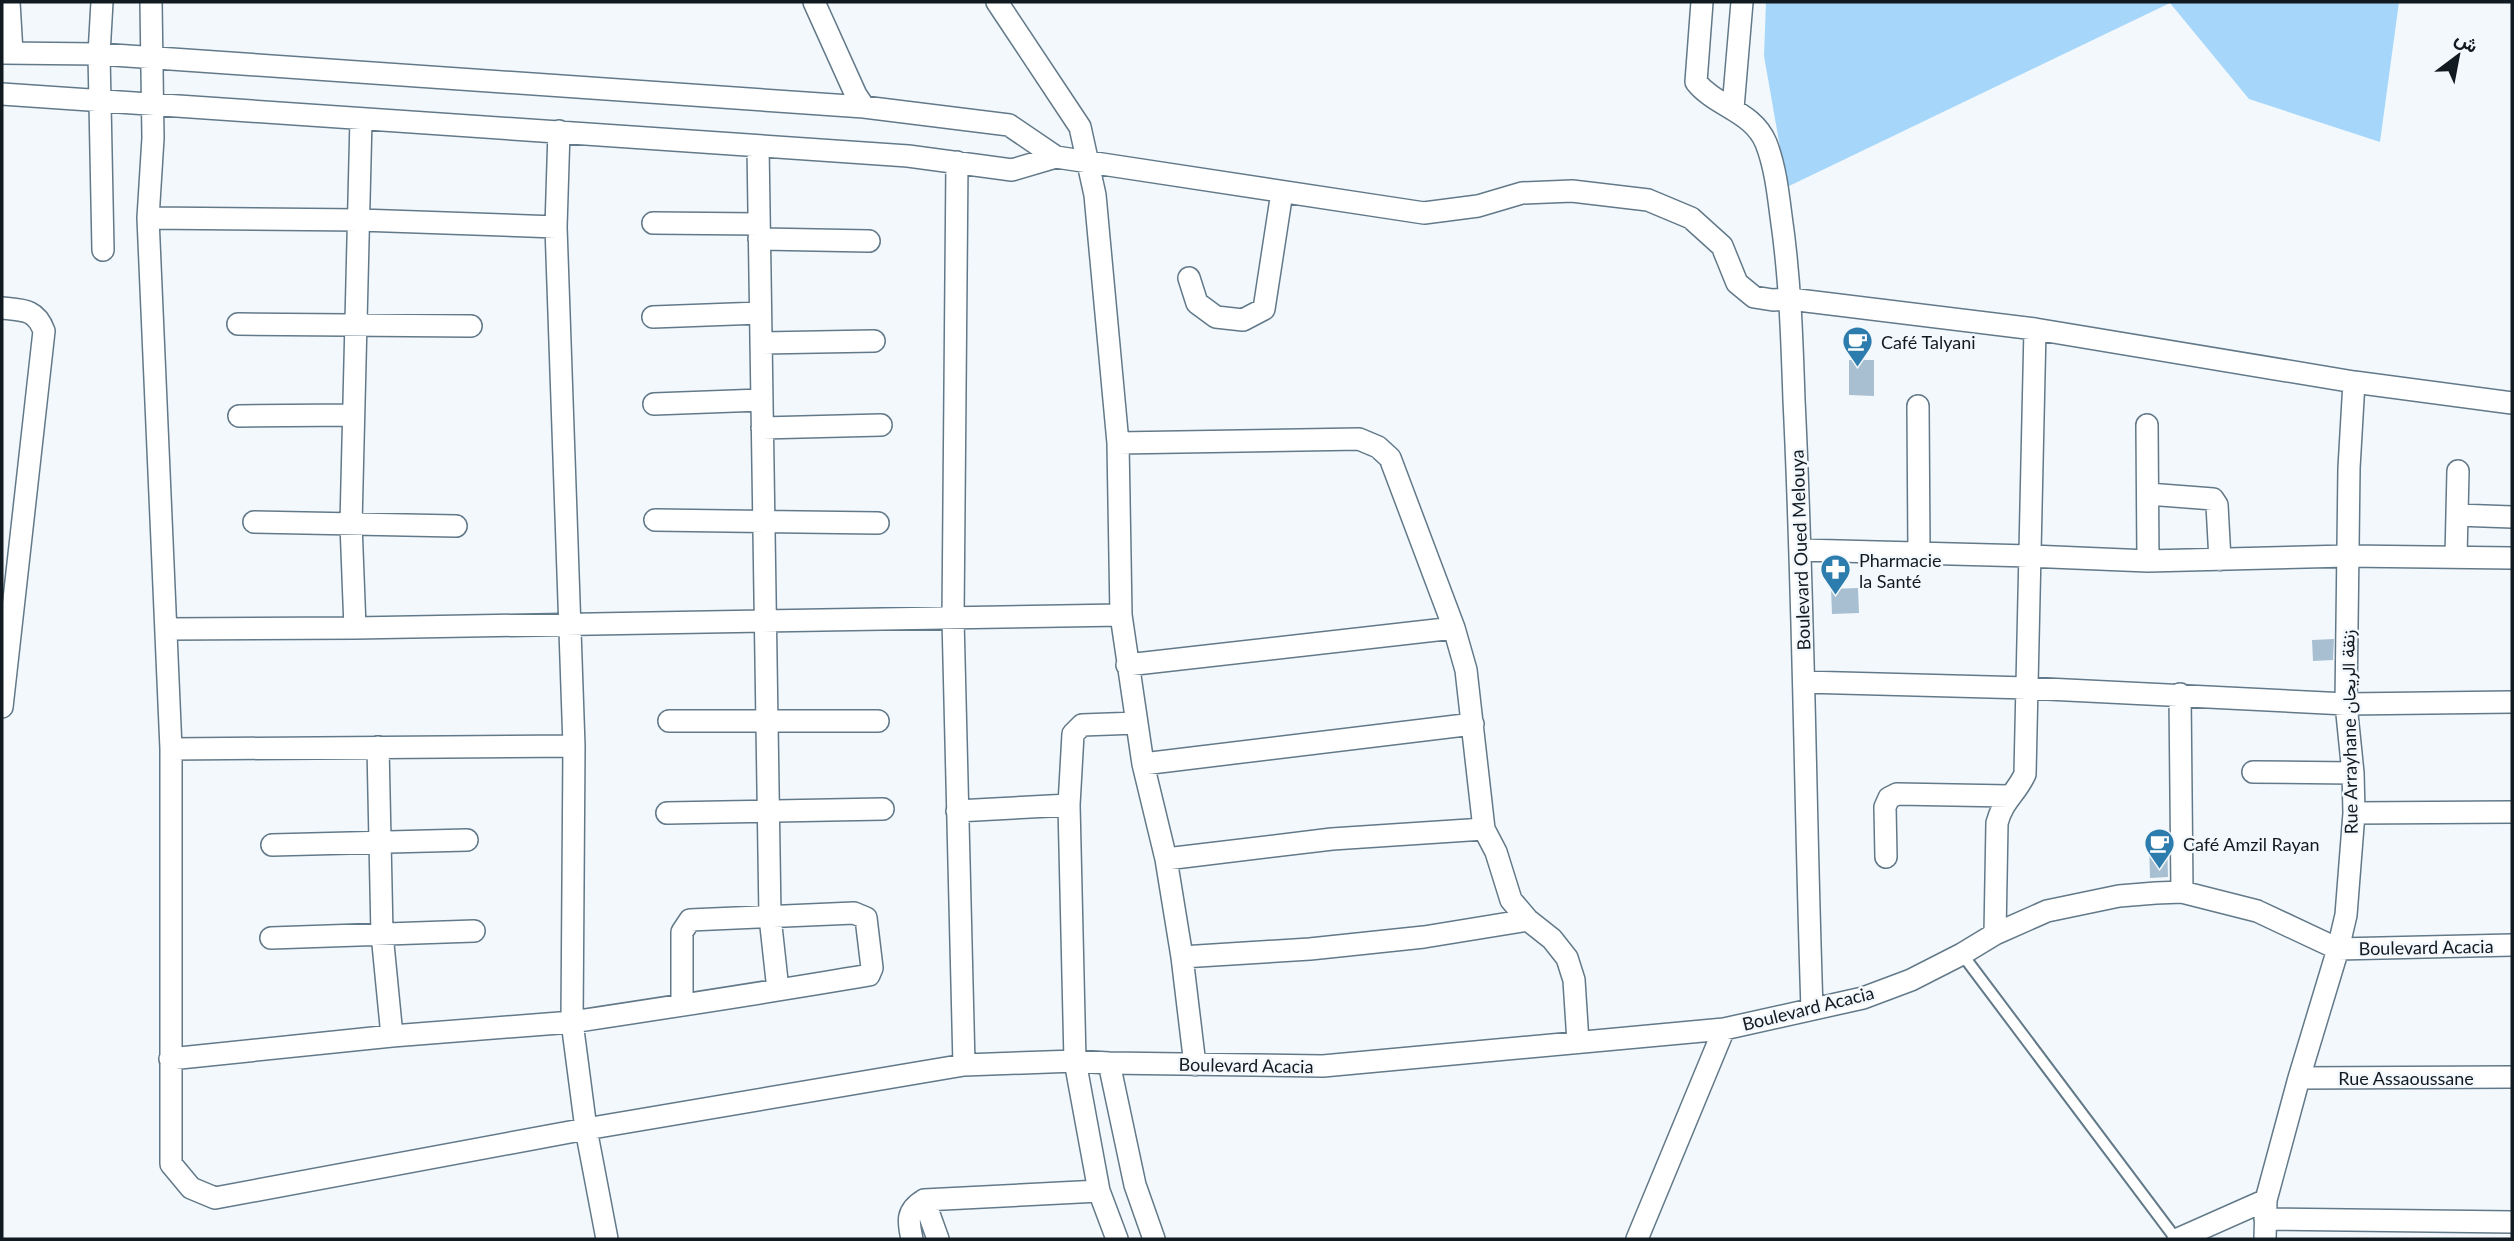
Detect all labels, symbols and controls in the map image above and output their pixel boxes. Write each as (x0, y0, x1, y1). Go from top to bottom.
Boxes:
north arrow (2423, 21, 2493, 91)
text: ش (2451, 25, 2483, 58)
cafe icon: Café Talyani (1841, 325, 1875, 369)
place label: Café Talyani (1881, 331, 1976, 353)
street label: Boulevard Oued Melouya (1785, 449, 1815, 651)
place label: Pharmacie la Santé (1859, 549, 1941, 592)
pharmacy icon: Pharmacie la Santé (1819, 553, 1853, 597)
street label: Rue Arrayhane زنقة الريحان (2336, 629, 2363, 835)
cafe icon: Café Amzil Rayan (2143, 827, 2177, 871)
place label: Café Amzil Rayan (2183, 833, 2320, 855)
street label: Boulevard Acacia (2358, 935, 2494, 959)
street label: Boulevard Acacia (1740, 981, 1876, 1035)
street label: Boulevard Acacia (1178, 1053, 1314, 1077)
street label: Rue Assaoussane (2338, 1067, 2474, 1089)

